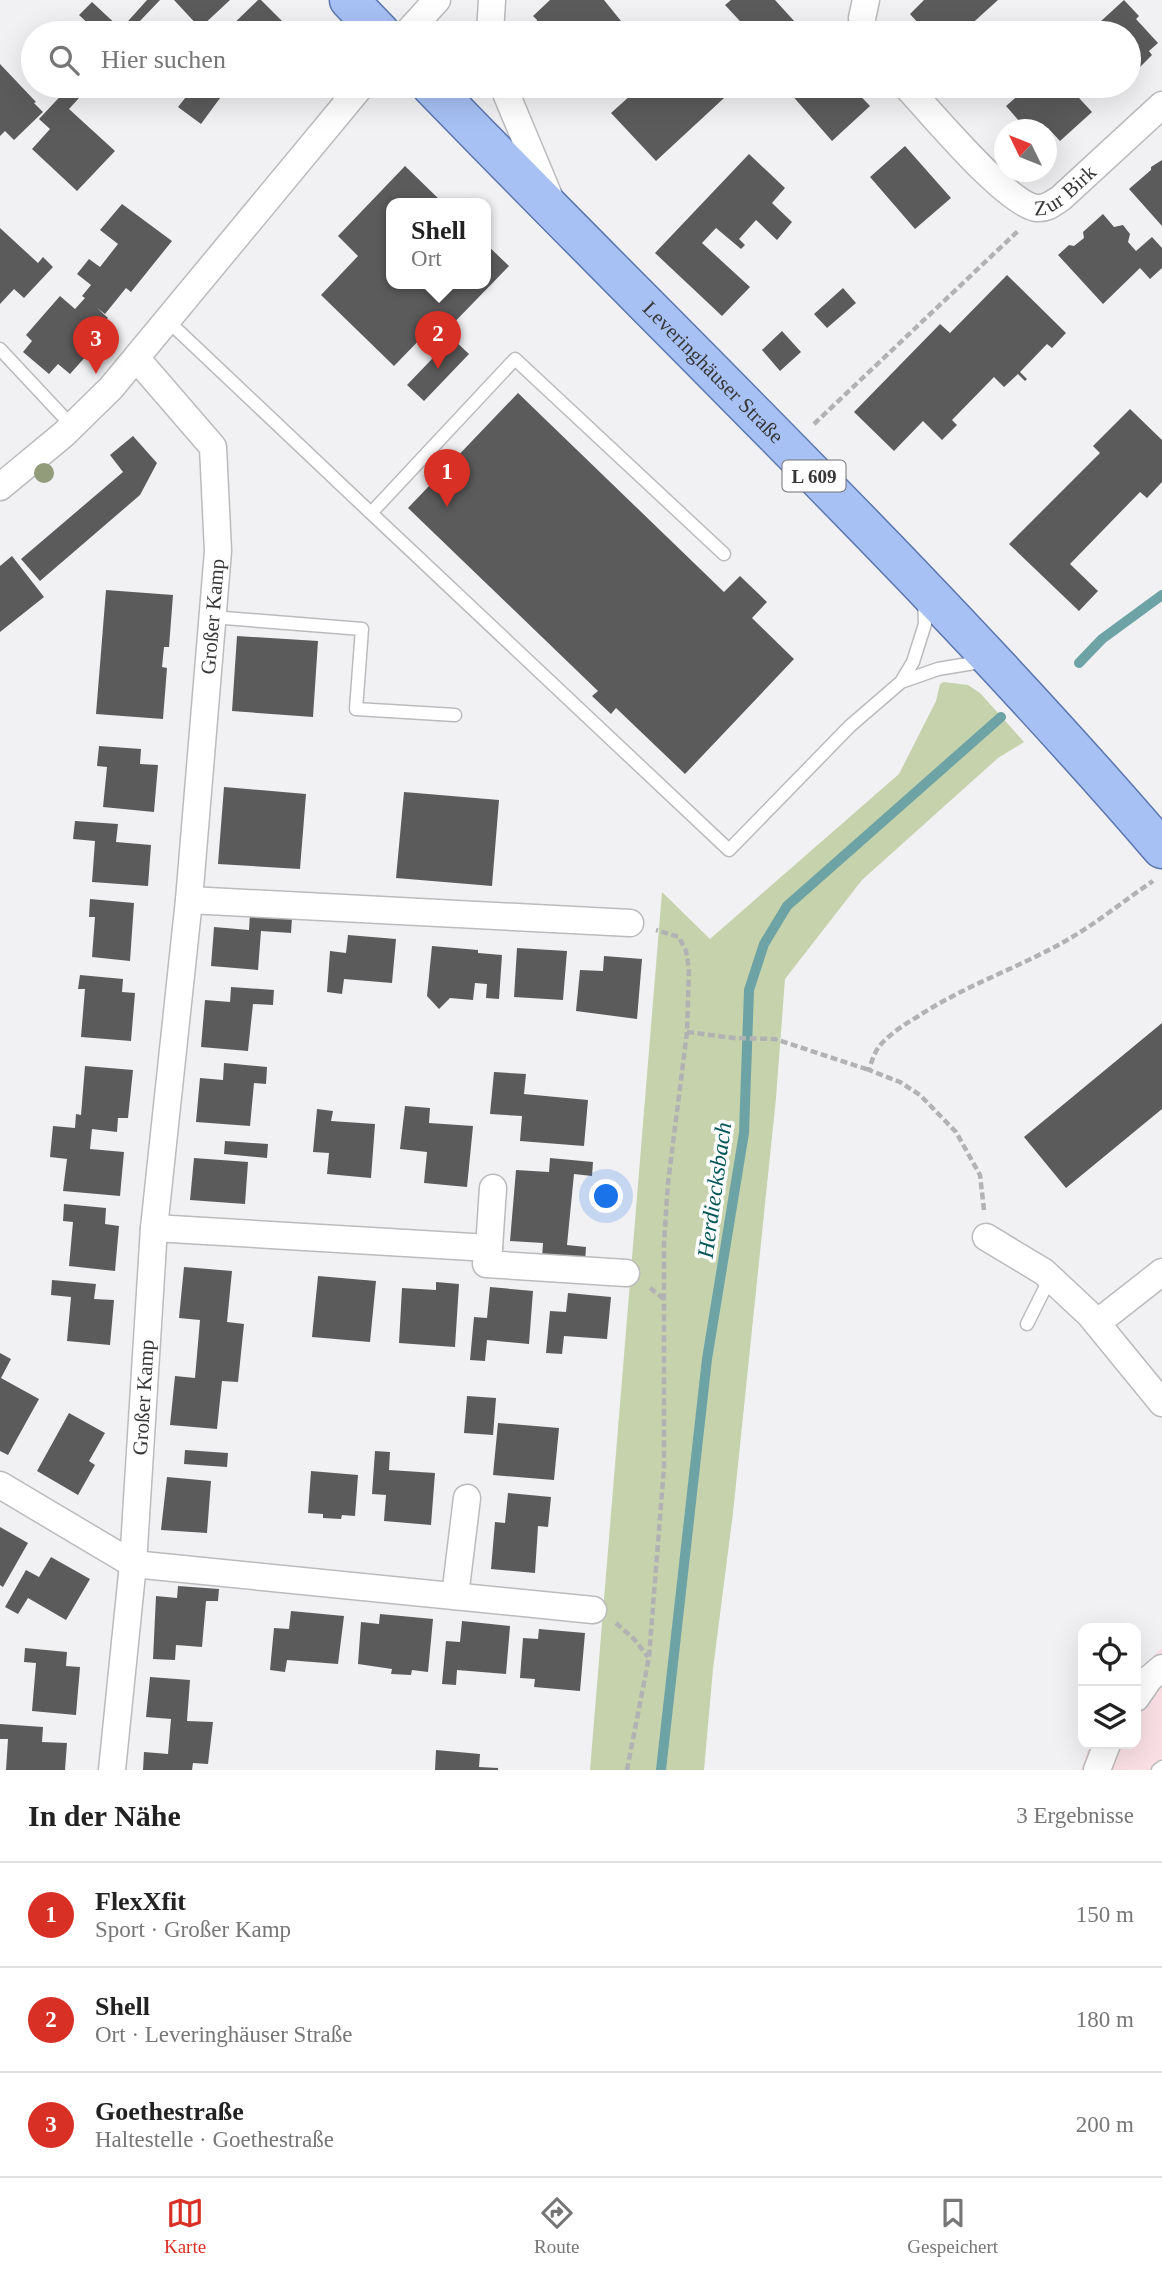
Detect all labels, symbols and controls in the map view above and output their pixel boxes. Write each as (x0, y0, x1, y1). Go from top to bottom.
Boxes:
search box (21, 21, 1141, 98)
icon: search (45, 41, 83, 79)
text: Hier suchen (101, 45, 226, 74)
north arrow (994, 119, 1057, 182)
street label: Zur Birk (1033, 160, 1101, 220)
popup (386, 198, 491, 289)
text: Shell (411, 216, 466, 245)
text: Ort (411, 246, 442, 271)
street label: Leveringhäuser Straße (638, 296, 788, 448)
pin: 2 (415, 311, 461, 369)
pin: 3 (73, 316, 119, 374)
pin: 1 (424, 449, 470, 507)
road number: L 609 (782, 461, 846, 491)
street label: Großer Kamp (196, 558, 229, 675)
water label: Herdiecksbach (692, 1120, 736, 1261)
your location (589, 1179, 623, 1213)
street label: Großer Kamp (128, 1339, 159, 1456)
map controls (1078, 1623, 1141, 1749)
button: locate (1078, 1623, 1141, 1686)
button: layers (1078, 1686, 1141, 1749)
text: In der Nähe (28, 1799, 181, 1832)
text: 3 Ergebnisse (1016, 1803, 1134, 1828)
text: FlexXfit (95, 1887, 186, 1916)
text: 1 (45, 1902, 57, 1927)
text: 150 m (1076, 1902, 1134, 1927)
text: Sport · Großer Kamp (95, 1917, 291, 1942)
text: Shell (95, 1992, 150, 2021)
text: 2 (45, 2007, 57, 2032)
text: 180 m (1076, 2007, 1134, 2032)
text: Ort · Leveringhäuser Straße (95, 2022, 352, 2047)
text: Goethestraße (95, 2097, 244, 2126)
text: 3 (45, 2112, 57, 2137)
text: 200 m (1076, 2112, 1134, 2137)
text: Haltestelle · Goethestraße (95, 2127, 334, 2152)
tab: Karte (164, 2194, 206, 2258)
tab: Route (534, 2194, 579, 2258)
tab: Gespeichert (907, 2194, 998, 2258)

